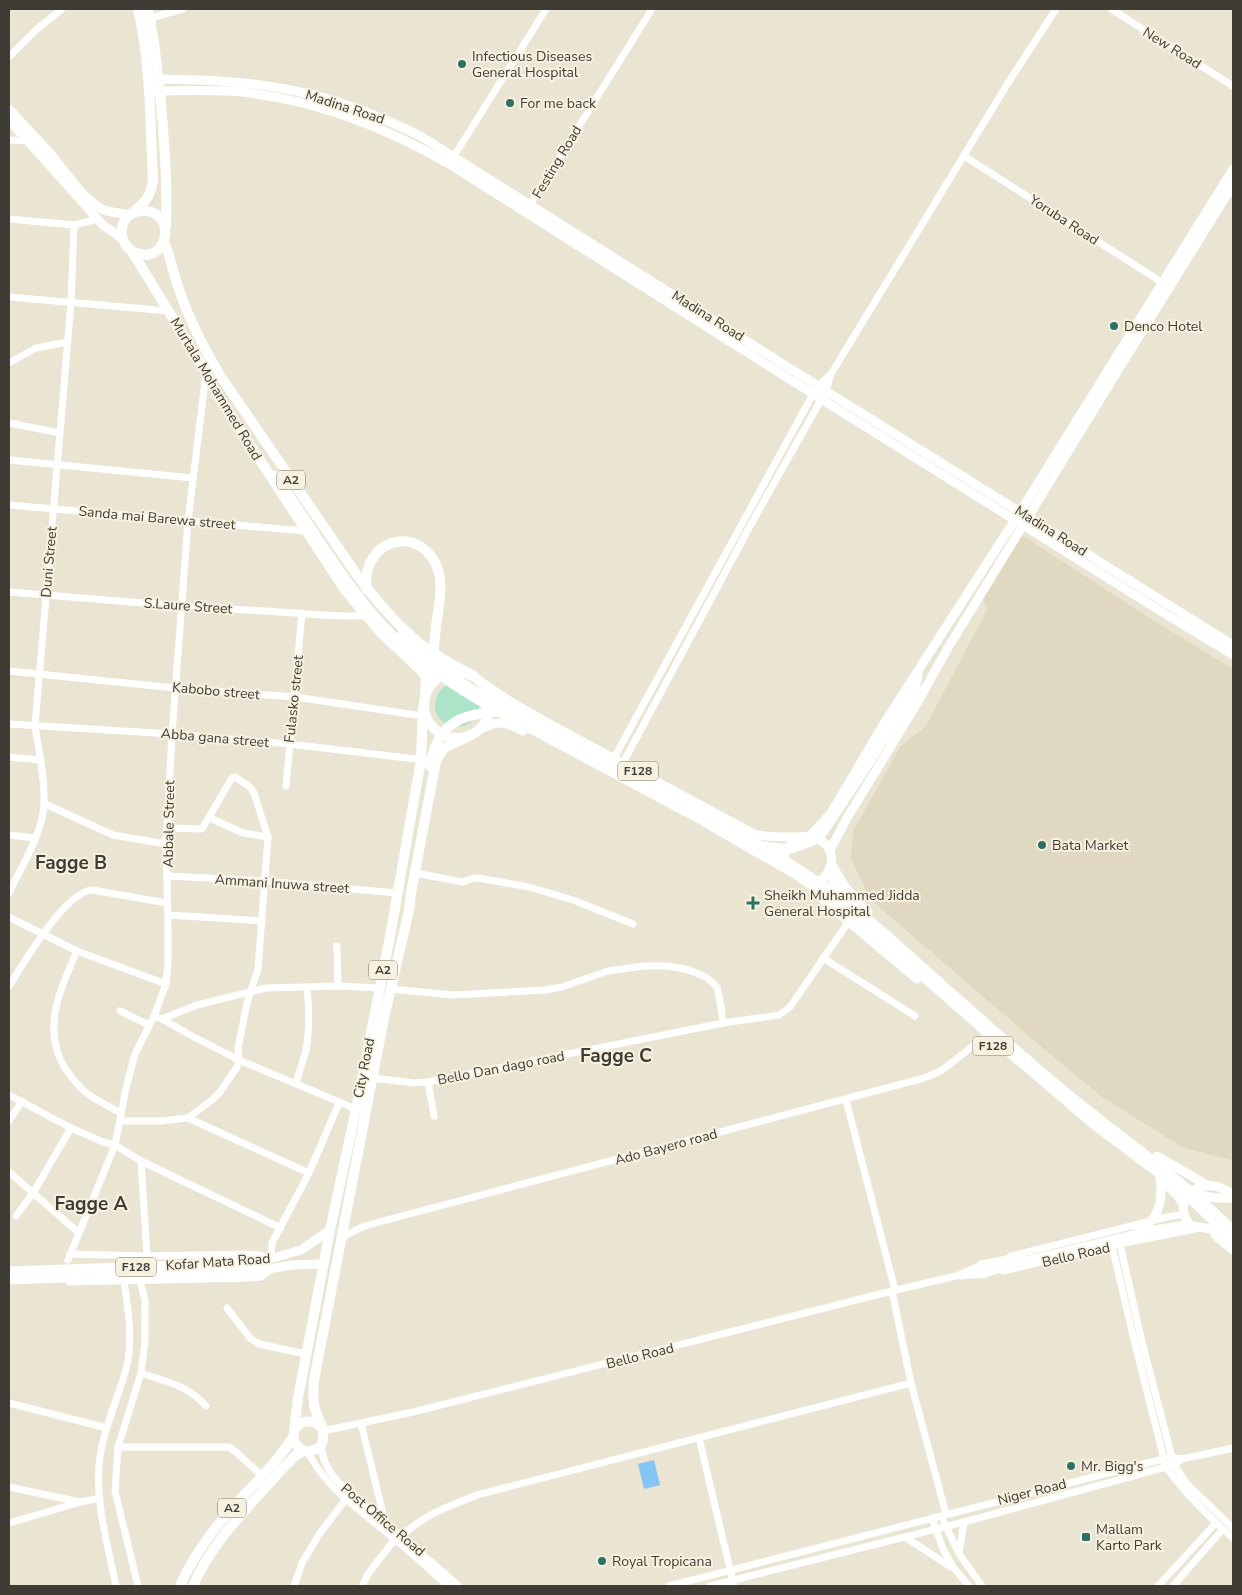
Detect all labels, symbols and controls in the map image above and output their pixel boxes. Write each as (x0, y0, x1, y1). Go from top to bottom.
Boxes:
street label: New Road (1139, 23, 1205, 73)
place label: Infectious Diseases General Hospital (472, 47, 592, 82)
marker: Infectious Diseases General Hospital (456, 58, 468, 70)
street label: Madina Road (303, 85, 387, 129)
place label: For me back (520, 94, 597, 113)
marker: For me back (504, 97, 516, 109)
street label: Festing Road (528, 122, 586, 202)
street label: Yoruba Road (1025, 190, 1103, 250)
street label: Madina Road (668, 286, 748, 346)
street label: Murtala Mohammed Road (166, 314, 266, 464)
place label: Denco Hotel (1124, 317, 1203, 336)
marker: Denco Hotel (1108, 320, 1120, 332)
road number: A2 (277, 470, 305, 490)
street label: Madina Road (1011, 501, 1091, 561)
street label: Sanda mai Barewa street (78, 502, 236, 534)
street label: Duni Street (36, 526, 62, 598)
street label: S.Laure Street (143, 593, 233, 619)
street label: Fulasko street (280, 654, 308, 744)
street label: Kabobo street (171, 678, 261, 704)
street label: Abba gana street (160, 724, 270, 752)
road number: F128 (618, 761, 658, 780)
street label: Abbale Street (159, 780, 179, 868)
place label: Bata Market (1052, 836, 1128, 855)
marker: Bata Market (1036, 839, 1048, 851)
district label: Fagge B (35, 850, 107, 876)
street label: Ammani Inuwa street (214, 870, 350, 898)
place label: Sheikh Muhammed Jidda General Hospital (764, 886, 920, 921)
marker: Sheikh Muhammed Jidda General Hospital (746, 896, 760, 910)
road number: A2 (369, 960, 397, 980)
street label: City Road (349, 1036, 379, 1100)
road number: F128 (973, 1036, 1013, 1056)
district label: Fagge C (580, 1043, 652, 1069)
street label: Bello Dan dago road (436, 1046, 566, 1090)
street label: Ado Bayero road (613, 1124, 719, 1170)
district label: Fagge A (54, 1191, 128, 1217)
street label: Bello Road (1040, 1238, 1112, 1272)
street label: Kofar Mata Road (165, 1249, 271, 1275)
road number: F128 (116, 1258, 156, 1276)
street label: Bello Road (604, 1338, 676, 1374)
place label: Mr. Bigg's (1081, 1457, 1144, 1476)
marker: Mr. Bigg's (1065, 1460, 1077, 1472)
street label: Niger Road (996, 1474, 1068, 1510)
street label: Post Office Road (337, 1479, 429, 1561)
road number: A2 (218, 1499, 246, 1518)
place label: Mallam Karto Park (1096, 1520, 1163, 1555)
marker: Mallam Karto Park (1080, 1531, 1092, 1543)
place label: Royal Tropicana (612, 1552, 712, 1571)
marker: Royal Tropicana (596, 1555, 608, 1567)

